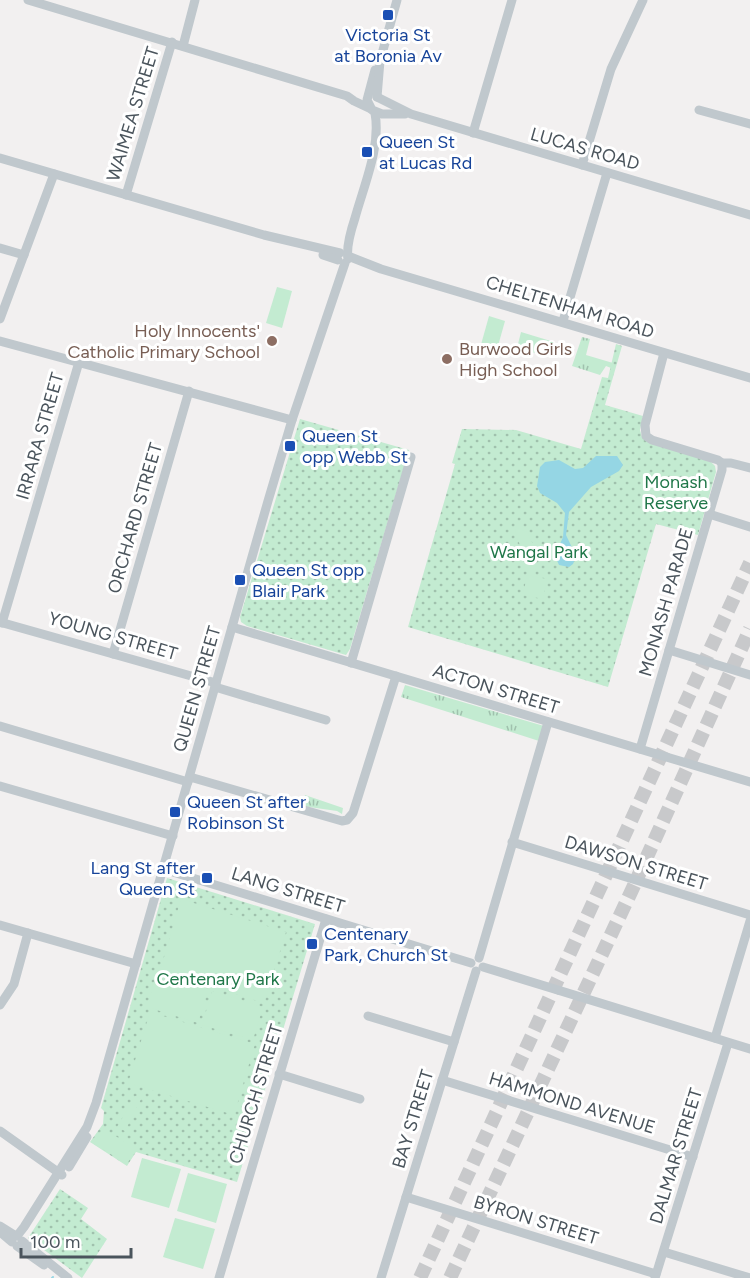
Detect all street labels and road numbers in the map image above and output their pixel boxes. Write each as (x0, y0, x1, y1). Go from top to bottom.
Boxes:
street label: WAIMEA STREET (102, 44, 164, 184)
street label: LUCAS ROAD (528, 123, 642, 175)
street label: CHELTENHAM ROAD (483, 271, 657, 343)
street label: IRRARA STREET (11, 370, 69, 502)
street label: ORCHARD STREET (103, 440, 167, 596)
street label: MONASH PARADE (634, 525, 698, 679)
street label: YOUNG STREET (46, 607, 180, 665)
street label: QUEEN STREET (169, 623, 226, 754)
street label: ACTON STREET (430, 659, 562, 719)
street label: DAWSON STREET (562, 831, 710, 895)
street label: LANG STREET (229, 862, 347, 918)
street label: CHURCH STREET (224, 1021, 288, 1167)
street label: BAY STREET (388, 1067, 438, 1171)
street label: HAMMOND AVENUE (486, 1067, 658, 1139)
street label: DALMAR STREET (645, 1086, 707, 1226)
street label: BYRON STREET (471, 1191, 601, 1249)

